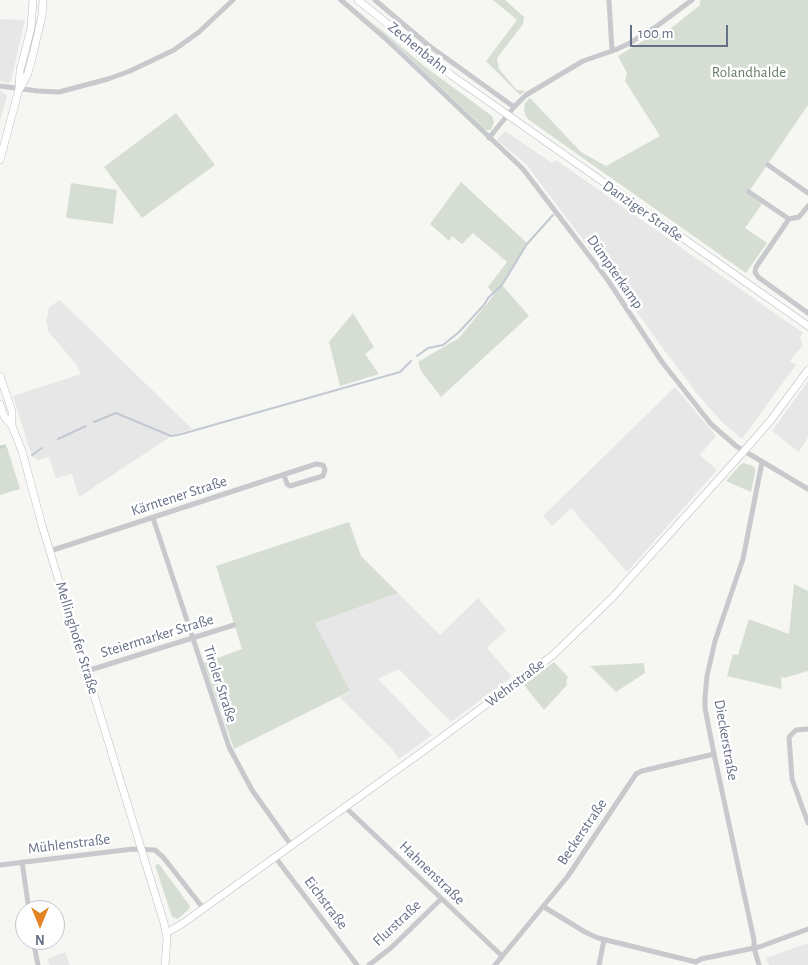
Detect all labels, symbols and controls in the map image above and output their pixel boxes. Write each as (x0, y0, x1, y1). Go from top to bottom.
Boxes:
scale bar (633, 15, 730, 47)
street label: Zechenbahn (384, 18, 452, 78)
text: 100 m (638, 26, 673, 41)
park label: Rolandhalde (712, 63, 786, 81)
street label: Danziger Straße (599, 177, 687, 245)
street label: Dümpterkamp (583, 232, 647, 312)
street label: Kärntener Straße (129, 472, 229, 520)
street label: Mellinghofer Straße (51, 580, 103, 696)
street label: Steiermarker Straße (98, 610, 216, 662)
street label: Tiroler Straße (199, 643, 241, 725)
street label: Wehrstraße (482, 655, 548, 711)
street label: Dieckerstraße (710, 698, 742, 782)
street label: Beckerstraße (553, 795, 611, 869)
street label: Mühlenstraße (27, 830, 111, 858)
street label: Hahnenstraße (395, 837, 469, 909)
street label: Eichstraße (300, 873, 352, 933)
street label: Flurstraße (369, 896, 425, 950)
north arrow (15, 900, 65, 950)
text: N (35, 932, 45, 946)

